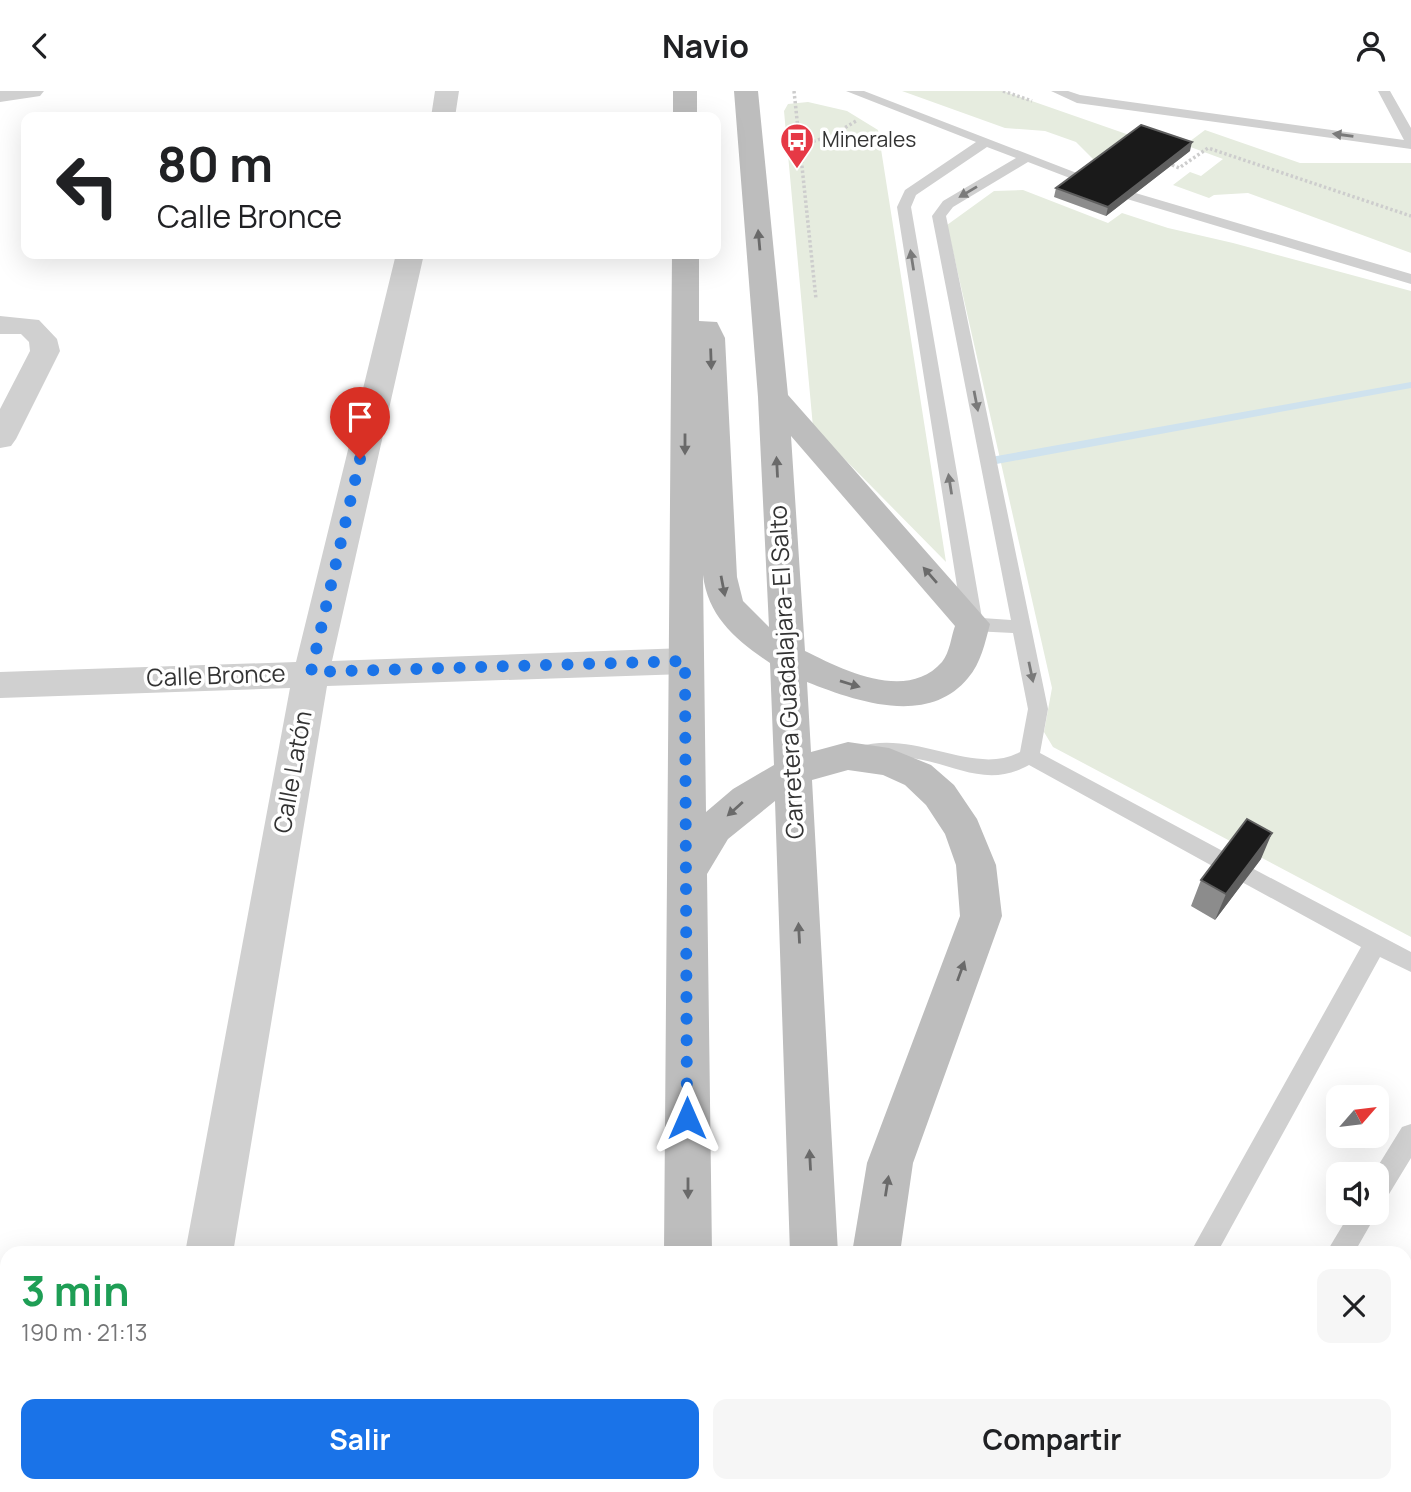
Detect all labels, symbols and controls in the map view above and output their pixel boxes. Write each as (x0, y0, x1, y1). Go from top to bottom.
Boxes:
text: Navio (662, 24, 749, 68)
icon: back (21, 27, 59, 65)
icon: person (1352, 27, 1390, 65)
bus stop icon: Minerales (778, 121, 816, 170)
place label: Minerales (822, 125, 916, 153)
text: 80 m (157, 130, 273, 197)
one-way arrow (1332, 130, 1354, 141)
icon: left (42, 140, 133, 231)
one-way arrow (959, 186, 978, 198)
text: Calle Bronce (157, 194, 342, 238)
one-way arrow (753, 229, 764, 251)
one-way arrow (906, 249, 917, 271)
one-way arrow (706, 348, 717, 370)
pin (330, 387, 390, 459)
one-way arrow (971, 390, 982, 412)
icon: arrive (341, 398, 379, 436)
one-way arrow (679, 434, 691, 456)
one-way arrow (771, 456, 782, 478)
one-way arrow (944, 473, 955, 495)
street label: Carretera Guadalajara-El Salto (760, 504, 811, 840)
one-way arrow (922, 566, 938, 584)
one-way arrow (717, 575, 728, 597)
street label: Calle Bronce (146, 656, 286, 693)
one-way arrow (1026, 661, 1037, 683)
one-way arrow (840, 679, 861, 689)
street label: Calle Latón (265, 708, 319, 836)
one-way arrow (726, 801, 744, 817)
one-way arrow (794, 922, 805, 944)
one-way arrow (956, 961, 967, 982)
position arrow (650, 1081, 724, 1155)
north arrow (1326, 1085, 1390, 1148)
map controls (1326, 1085, 1389, 1225)
one-way arrow (804, 1149, 815, 1171)
button: sound (1326, 1162, 1389, 1225)
one-way arrow (882, 1175, 893, 1197)
one-way arrow (682, 1177, 694, 1199)
text: 3 min (21, 1261, 130, 1319)
button: close (1317, 1269, 1391, 1343)
text: 190 m · 21:13 (21, 1316, 147, 1348)
button: Salir (21, 1399, 699, 1479)
button: Compartir (713, 1399, 1391, 1479)

